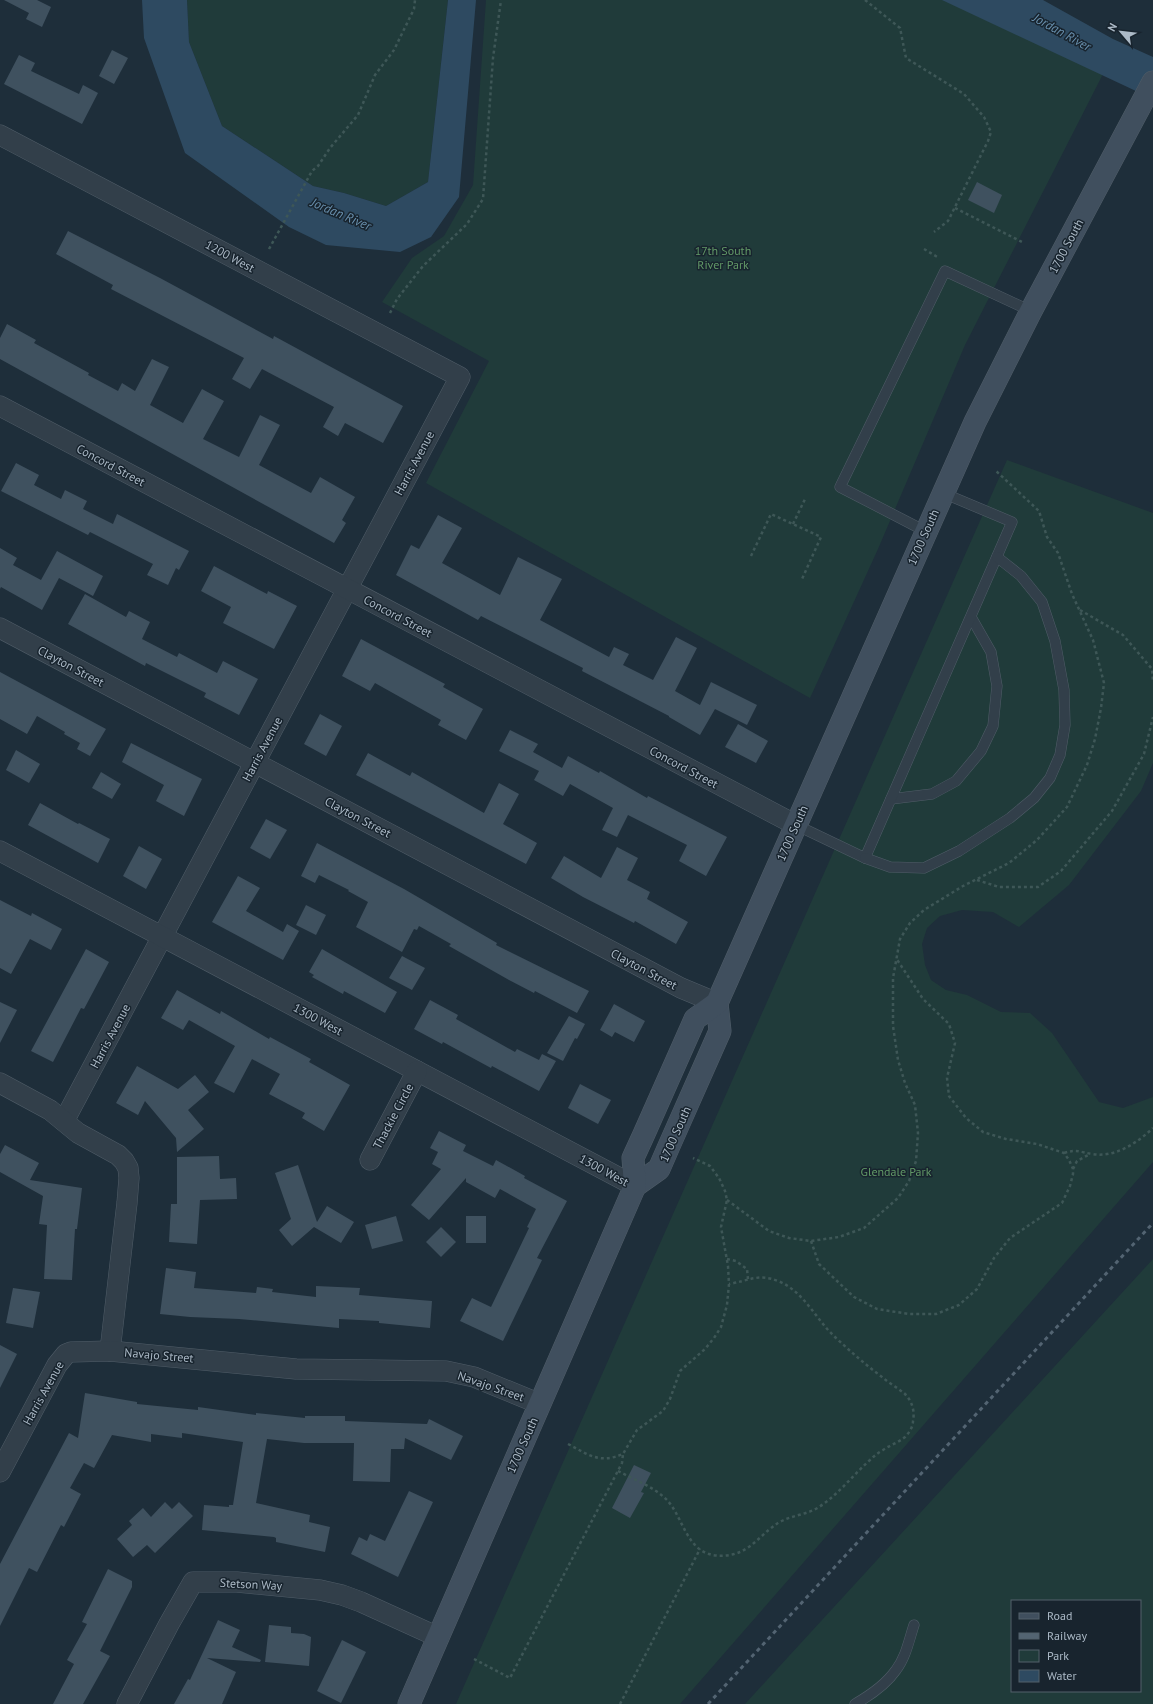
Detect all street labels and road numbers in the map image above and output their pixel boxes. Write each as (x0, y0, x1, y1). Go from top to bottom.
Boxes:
street label: 1700 South (1045, 216, 1087, 276)
street label: 1200 West (203, 237, 257, 275)
street label: Harris Avenue (391, 428, 437, 498)
street label: Concord Street (74, 441, 148, 489)
street label: 1700 South (904, 507, 942, 567)
street label: Concord Street (361, 592, 435, 640)
street label: Clayton Street (35, 642, 107, 690)
street label: Harris Avenue (239, 714, 285, 784)
street label: Concord Street (647, 743, 721, 791)
street label: Clayton Street (322, 793, 394, 841)
street label: 1700 South (773, 803, 811, 863)
street label: Clayton Street (608, 945, 680, 993)
street label: 1300 West (291, 1000, 345, 1038)
street label: Harris Avenue (87, 1001, 133, 1071)
street label: Thackie Circle (369, 1081, 417, 1151)
street label: 1700 South (656, 1104, 694, 1164)
street label: 1300 West (577, 1151, 631, 1189)
street label: Navajo Street (124, 1345, 194, 1365)
street label: Harris Avenue (19, 1358, 67, 1428)
street label: Navajo Street (456, 1368, 526, 1404)
street label: 1700 South (503, 1415, 541, 1475)
street label: Stetson Way (219, 1575, 283, 1593)

